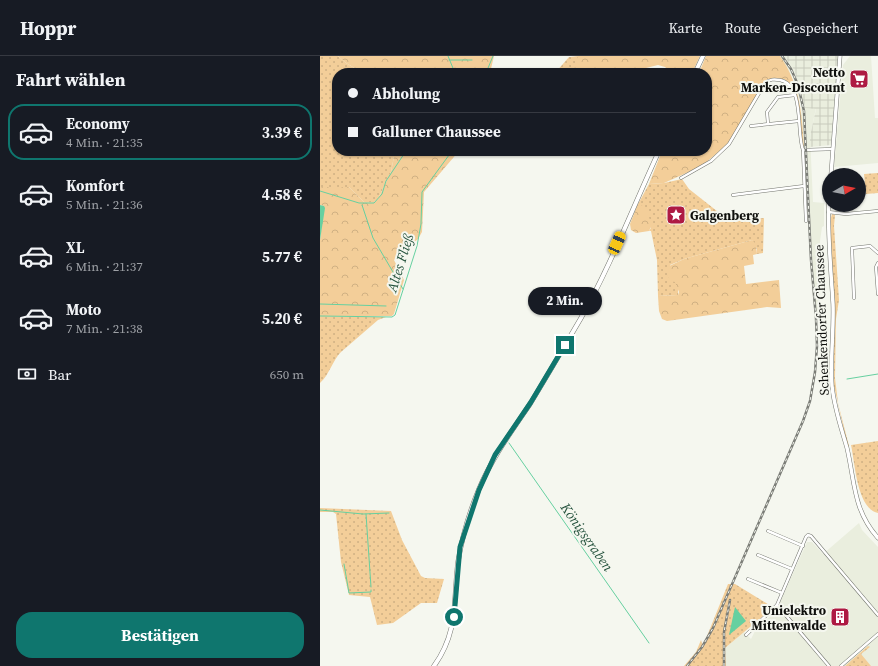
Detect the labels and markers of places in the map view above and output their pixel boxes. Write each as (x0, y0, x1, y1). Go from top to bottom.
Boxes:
place label: Netto Marken-Discount (741, 64, 845, 96)
supermarket icon: Netto Marken-Discount (848, 68, 870, 90)
place icon: Galgenberg (665, 204, 687, 226)
place label: Galgenberg (690, 207, 759, 224)
place label: Unielektro Mittenwalde (751, 602, 826, 634)
building icon: Unielektro Mittenwalde (829, 606, 851, 628)

